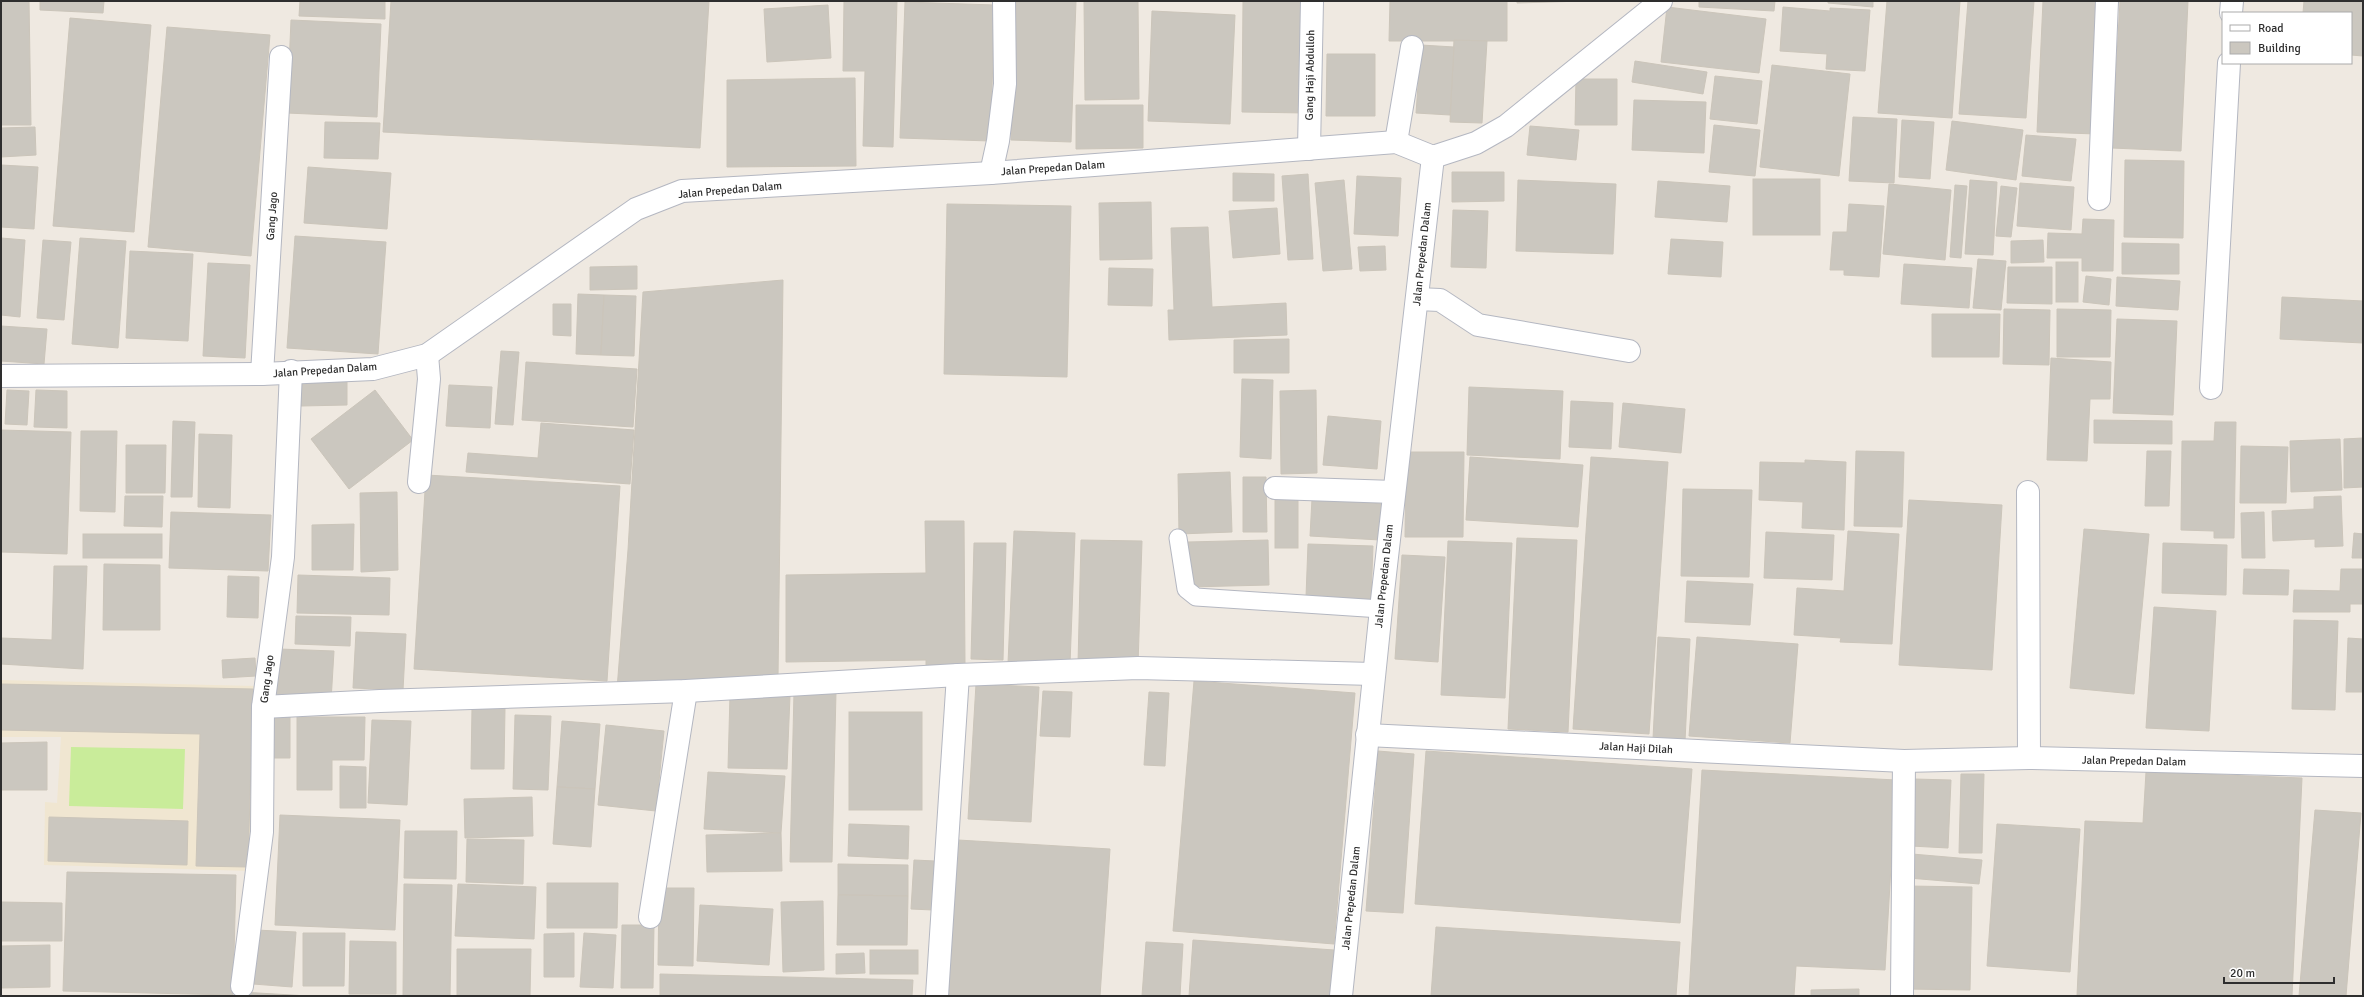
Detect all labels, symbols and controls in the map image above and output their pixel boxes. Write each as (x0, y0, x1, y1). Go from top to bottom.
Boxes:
legend (2222, 12, 2352, 64)
text: Road (2258, 21, 2284, 36)
street label: Gang Haji Abdulloh (1303, 30, 1317, 120)
text: Building (2258, 41, 2301, 56)
street label: Jalan Prepedan Dalam (1001, 158, 1106, 178)
street label: Jalan Prepedan Dalam (678, 179, 783, 201)
street label: Gang Jago (264, 191, 280, 241)
street label: Jalan Prepedan Dalam (1410, 201, 1434, 307)
street label: Jalan Prepedan Dalam (273, 360, 378, 380)
street label: Jalan Prepedan Dalam (1372, 523, 1396, 629)
street label: Gang Jago (258, 654, 276, 704)
street label: Jalan Haji Dilah (1599, 740, 1673, 756)
street label: Jalan Prepedan Dalam (2082, 754, 2186, 768)
street label: Jalan Prepedan Dalam (1339, 845, 1363, 951)
scale bar (2224, 959, 2334, 985)
text: 20 m (2230, 966, 2255, 981)

